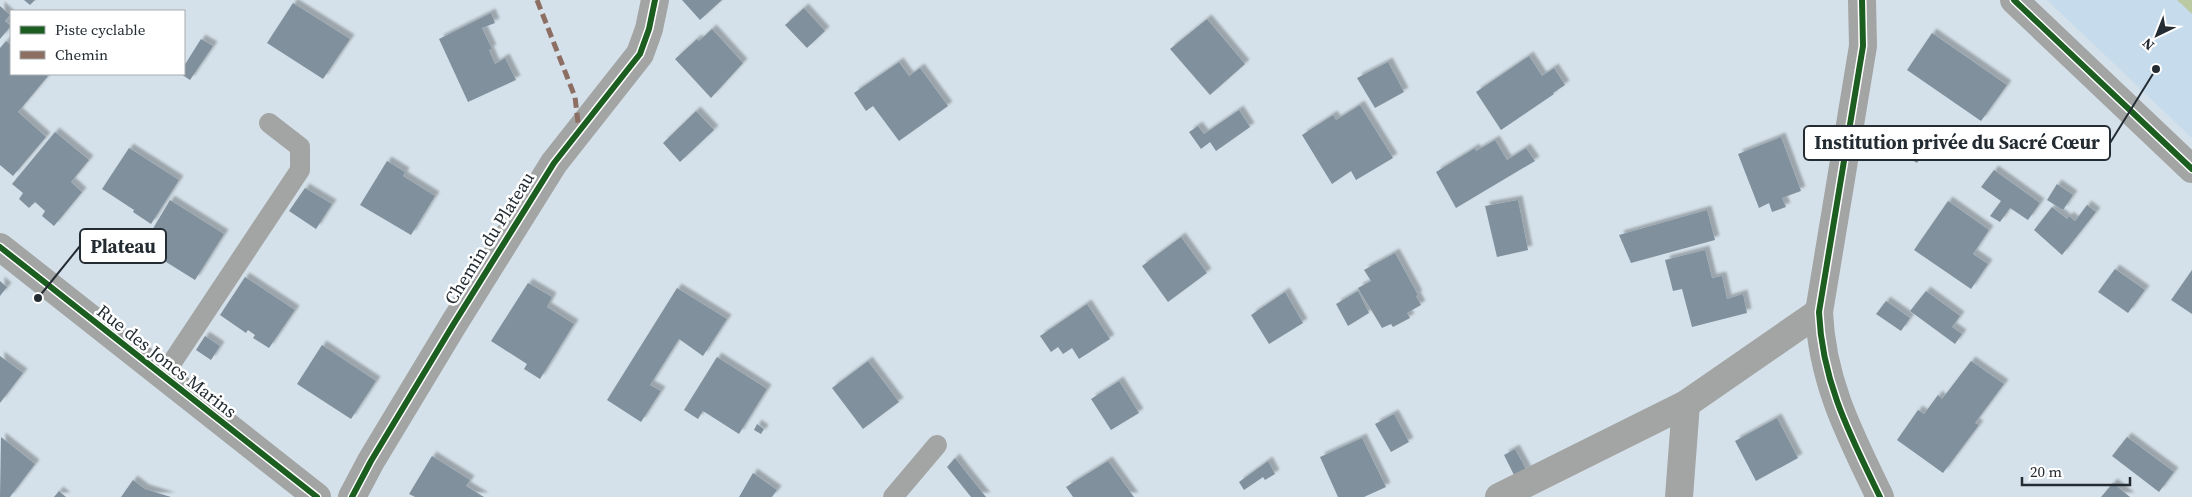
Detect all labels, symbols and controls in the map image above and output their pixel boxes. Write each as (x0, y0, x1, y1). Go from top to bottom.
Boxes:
legend (10, 10, 185, 75)
north arrow (2132, 10, 2182, 60)
text: Piste cyclable (55, 19, 146, 40)
text: N (2138, 34, 2159, 55)
text: Chemin (55, 44, 108, 65)
callout: Institution privée du Sacré Cœur (1804, 126, 2110, 160)
text: Institution privée du Sacré Cœur (1814, 129, 2100, 155)
street label: Chemin du Plateau (438, 167, 540, 309)
callout: Plateau (80, 229, 166, 263)
text: Plateau (90, 233, 156, 259)
street label: Rue des Joncs Marins (92, 298, 242, 424)
scale bar (2022, 454, 2130, 486)
text: 20 m (2030, 461, 2062, 482)

